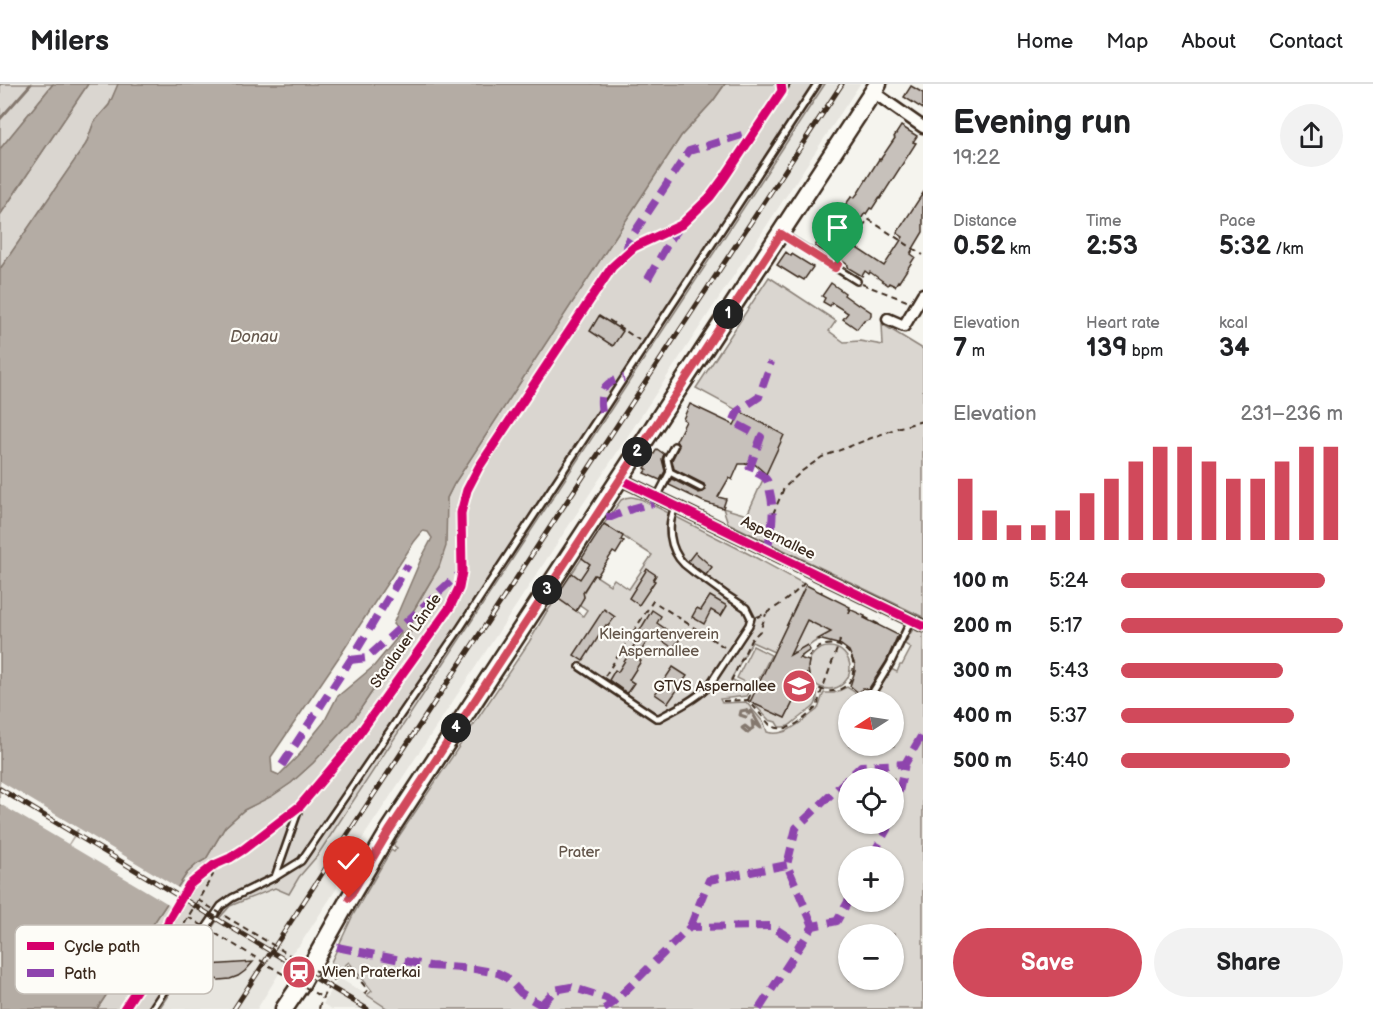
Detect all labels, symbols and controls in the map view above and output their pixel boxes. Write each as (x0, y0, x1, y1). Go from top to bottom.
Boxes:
text: Milers (30, 25, 109, 58)
text: Home (1016, 29, 1073, 54)
text: Map (1106, 29, 1148, 54)
text: About (1181, 29, 1236, 54)
text: Contact (1269, 29, 1343, 54)
text: Evening run (953, 103, 1131, 143)
button: share (1280, 104, 1343, 167)
text: 19:22 (953, 146, 1000, 170)
pin (812, 202, 863, 264)
icon: arrive (821, 211, 854, 244)
text: Distance (953, 212, 1017, 231)
text: Time (1086, 212, 1121, 231)
text: Pace (1219, 212, 1255, 231)
text: 0.52 (953, 231, 1006, 262)
text: 2:53 (1086, 231, 1138, 262)
text: 5:32 (1219, 231, 1271, 262)
text: km (1006, 240, 1031, 259)
text: /km (1271, 240, 1304, 259)
pin: 1 (713, 299, 743, 329)
text: 1 (725, 304, 731, 323)
text: Elevation (953, 314, 1020, 333)
text: Heart rate (1086, 314, 1160, 333)
text: kcal (1219, 314, 1248, 333)
water label: Donau (230, 328, 278, 347)
text: 7 (953, 333, 967, 364)
text: 139 (1086, 333, 1127, 364)
text: 34 (1219, 333, 1250, 364)
text: m (967, 342, 985, 361)
text: bpm (1127, 342, 1163, 361)
text: Elevation (953, 402, 1036, 426)
text: 231–236 m (1241, 402, 1343, 426)
pin: 2 (622, 437, 652, 467)
text: 2 (632, 442, 642, 461)
street label: Aspernallee (738, 512, 818, 564)
text: 100 m (953, 569, 1009, 593)
text: 5:24 (1049, 569, 1088, 593)
pin: 3 (532, 575, 562, 605)
text: 3 (542, 580, 552, 599)
street label: Stadlauer Lände (366, 590, 446, 692)
text: 200 m (953, 614, 1012, 638)
text: 5:17 (1049, 614, 1082, 638)
park label: Kleingartenverein Aspernallee (599, 625, 719, 661)
text: 300 m (953, 659, 1012, 683)
text: 5:43 (1049, 659, 1089, 683)
school or university icon: GTVS Aspernallee (781, 668, 817, 704)
place label: GTVS Aspernallee (654, 677, 776, 696)
north arrow (838, 690, 904, 756)
map controls (838, 690, 904, 990)
text: 400 m (953, 704, 1012, 728)
text: 5:37 (1049, 704, 1087, 728)
pin: 4 (441, 713, 471, 743)
text: 4 (451, 718, 461, 737)
text: 500 m (953, 749, 1012, 773)
text: 5:40 (1049, 749, 1088, 773)
button: locate (838, 768, 904, 834)
pin (323, 836, 374, 898)
park label: Prater (558, 843, 600, 862)
icon: check (332, 845, 365, 878)
button: + (838, 846, 904, 912)
button: − (838, 924, 904, 990)
legend (15, 925, 213, 994)
button: Save (953, 928, 1142, 997)
button: Share (1154, 928, 1343, 997)
text: Cycle path (64, 938, 140, 957)
station icon: Wien Praterkai (281, 954, 317, 990)
place label: Wien Praterkai (322, 963, 420, 982)
text: Path (64, 965, 96, 984)

